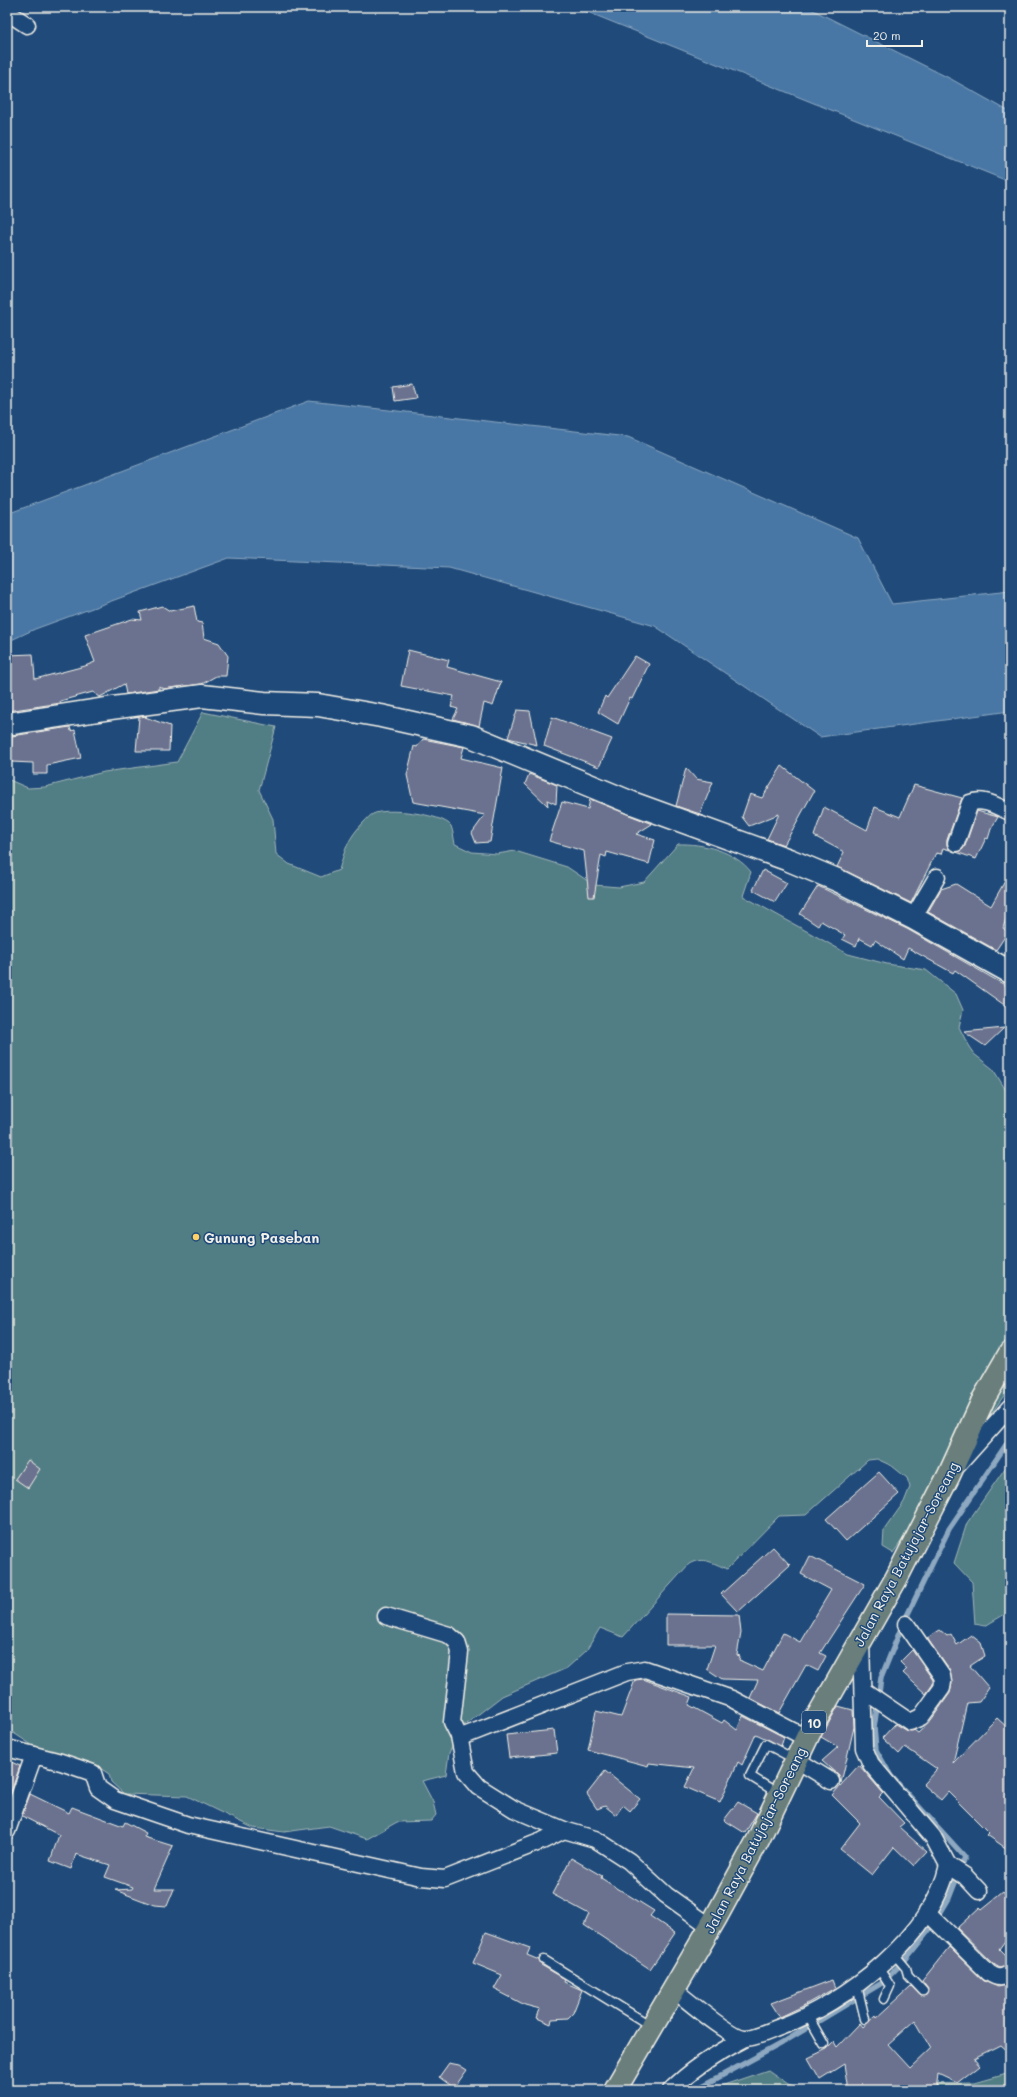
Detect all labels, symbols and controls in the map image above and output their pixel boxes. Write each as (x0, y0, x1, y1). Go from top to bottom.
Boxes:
scale bar (867, 22, 922, 48)
text: 20 m (873, 27, 901, 43)
place label: Gunung Paseban (204, 1228, 319, 1247)
marker: Gunung Paseban (191, 1232, 201, 1242)
street label: Jalan Raya Batujajar-Soreang (849, 1458, 963, 1650)
road number: 10 (802, 1711, 826, 1733)
street label: Jalan Raya Batujajar-Soreang (700, 1744, 810, 1936)

